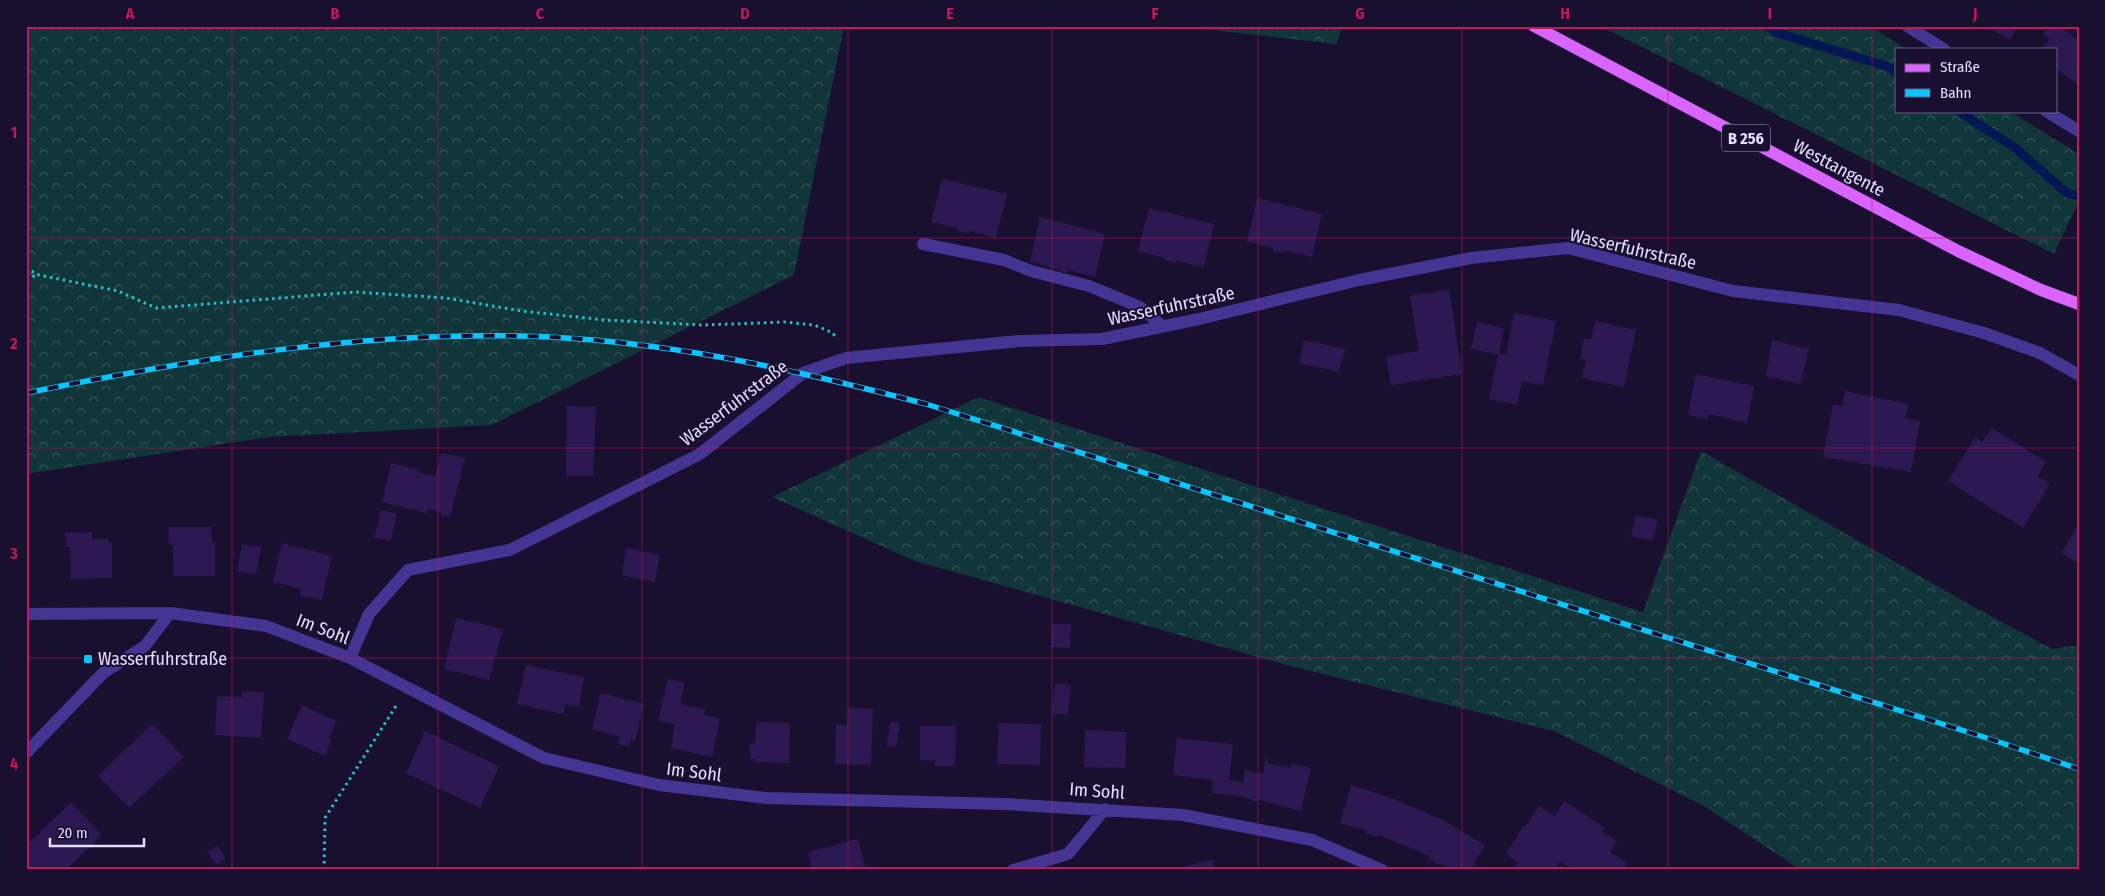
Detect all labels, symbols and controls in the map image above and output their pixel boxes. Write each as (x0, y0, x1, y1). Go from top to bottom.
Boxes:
text: A (125, 4, 135, 23)
text: B (331, 4, 340, 23)
text: C (536, 4, 545, 23)
text: D (740, 4, 750, 23)
text: E (946, 4, 954, 23)
text: F (1151, 4, 1159, 23)
text: G (1355, 4, 1365, 23)
text: H (1560, 4, 1570, 23)
text: I (1768, 4, 1772, 23)
text: J (1972, 4, 1977, 23)
legend (1895, 48, 2058, 112)
text: Straße (1940, 58, 1980, 76)
text: Bahn (1940, 84, 1971, 102)
text: 1 (11, 123, 17, 142)
road number: B 256 (1722, 125, 1770, 152)
street label: Westtangente (1789, 135, 1889, 201)
street label: Wasserfuhrstraße (1568, 224, 1698, 274)
street label: Wasserfuhrstraße (1106, 282, 1237, 330)
text: 2 (9, 334, 18, 353)
street label: Wasserfuhrstraße (676, 355, 792, 451)
text: 3 (9, 544, 18, 563)
street label: Im Sohl (293, 609, 353, 649)
place label: Wasserfuhrstraße (98, 648, 227, 670)
marker: Wasserfuhrstraße (82, 653, 94, 665)
text: 4 (10, 754, 18, 773)
street label: Im Sohl (665, 758, 723, 786)
street label: Im Sohl (1069, 778, 1126, 804)
scale bar (50, 816, 144, 848)
text: 20 m (58, 824, 88, 842)

